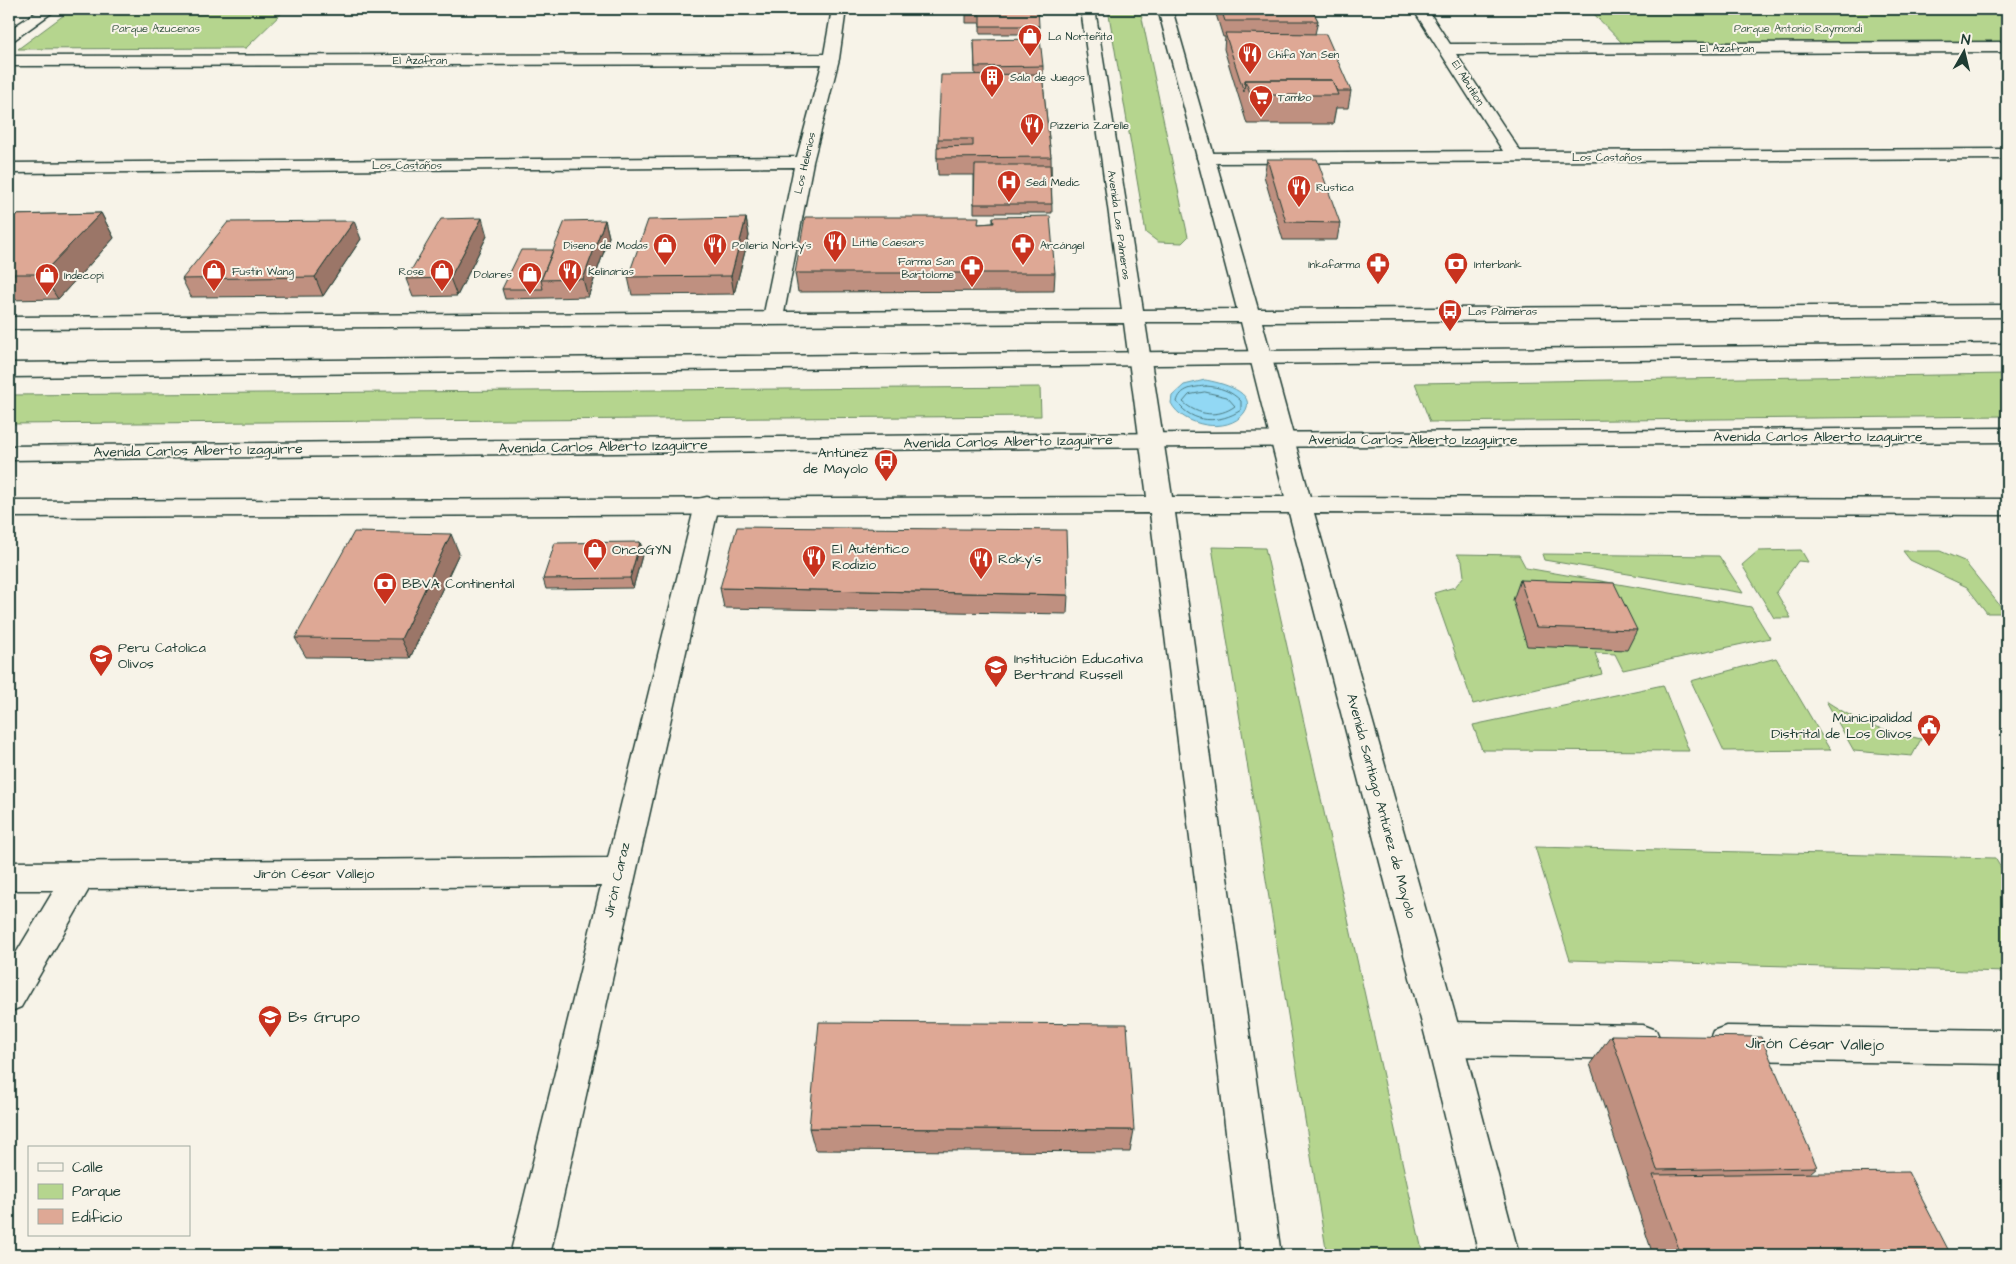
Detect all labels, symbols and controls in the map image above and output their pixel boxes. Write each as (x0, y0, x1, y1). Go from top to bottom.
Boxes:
park label: Parque Azucenas (112, 21, 200, 36)
park label: Parque Antonio Raymondi (1734, 21, 1862, 37)
shop icon: La Norteñita (1017, 23, 1043, 57)
north arrow (1938, 28, 1988, 78)
place label: La Norteñita (1048, 29, 1113, 44)
text: N (1960, 30, 1972, 51)
restaurant icon: Chifa Yan Sen (1237, 41, 1263, 75)
street label: El Azafran (1700, 41, 1755, 56)
place label: Chifa Yan Sen (1268, 47, 1340, 62)
street label: El Azafran (393, 53, 448, 68)
street label: El Abutilon (1448, 57, 1488, 109)
building icon: Sala de Juegos (979, 64, 1005, 98)
place label: Sala de Juegos (1010, 70, 1086, 86)
supermarket icon: Tambo (1248, 84, 1274, 118)
place label: Tambo (1278, 90, 1312, 105)
restaurant icon: Pizzería Zarelle (1019, 112, 1045, 146)
place label: Pizzería Zarelle (1050, 118, 1129, 133)
street label: Los Helenios (791, 130, 819, 195)
street label: Los Castaños (1572, 150, 1642, 165)
street label: Los Castaños (372, 158, 442, 173)
hospital icon: Sedi Medic (996, 169, 1022, 203)
street label: Avenida Las Palmeras (1104, 169, 1134, 281)
restaurant icon: Rustica (1286, 174, 1312, 208)
place label: Sedi Medic (1026, 175, 1080, 190)
place label: Rustica (1316, 180, 1354, 195)
restaurant icon: Little Caesars (822, 229, 848, 263)
shop icon: Diseno de Modas (652, 232, 678, 266)
restaurant icon: Pollería Norky's (702, 232, 728, 266)
pharmacy icon: Arcángel (1010, 232, 1036, 266)
place label: Little Caesars (852, 235, 925, 250)
place label: Diseno de Modas (564, 238, 648, 253)
place label: Pollería Norky's (732, 238, 812, 254)
place label: Arcángel (1040, 238, 1085, 254)
pharmacy icon: Inkafarma (1365, 251, 1391, 285)
bank icon: Interbank (1443, 251, 1469, 285)
place label: Farma San Bartolome (898, 254, 954, 282)
pharmacy icon: Farma San Bartolome (959, 254, 985, 288)
place label: Inkafarma (1308, 257, 1360, 272)
place label: Interbank (1474, 257, 1522, 272)
shop icon: Fustin Wang (201, 258, 227, 292)
shop icon: Rose (429, 258, 455, 292)
restaurant icon: Kelinarias (557, 258, 583, 292)
shop icon: Dolares (517, 261, 543, 295)
shop icon: Indecopi (34, 262, 60, 296)
place label: Fustin Wang (232, 264, 294, 280)
place label: Rose (398, 264, 424, 279)
place label: Kelinarias (588, 264, 634, 279)
place label: Dolares (474, 267, 512, 282)
place label: Indecopi (64, 268, 104, 283)
bus stop icon: Las Palmeras (1437, 298, 1463, 332)
place label: Las Palmeras (1468, 304, 1538, 319)
street label: Avenida Carlos Alberto Izaguirre (1713, 427, 1923, 447)
street label: Avenida Carlos Alberto Izaguirre (903, 430, 1113, 454)
street label: Avenida Carlos Alberto Izaguirre (1308, 430, 1518, 450)
street label: Avenida Carlos Alberto Izaguirre (498, 435, 708, 459)
street label: Avenida Carlos Alberto Izaguirre (93, 439, 303, 463)
place label: Antúnez de Mayolo (803, 443, 868, 479)
bus stop icon: Antúnez de Mayolo (873, 448, 899, 482)
shop icon: OncoGYN (582, 537, 608, 571)
place label: El Auténtico Rodizio (832, 539, 909, 575)
place label: OncoGYN (612, 540, 671, 560)
restaurant icon: El Auténtico Rodizio (801, 544, 827, 578)
restaurant icon: Roky's (968, 546, 994, 580)
place label: Roky's (998, 549, 1041, 569)
bank icon: BBVA Continental (372, 571, 398, 605)
place label: BBVA Continental (402, 574, 514, 594)
place label: Peru Catolica Olivos (118, 638, 206, 674)
school or university icon: Peru Catolica Olivos (88, 643, 114, 677)
place label: Institución Educativa Bertrand Russell (1014, 649, 1143, 685)
school or university icon: Institución Educativa Bertrand Russell (983, 654, 1009, 688)
street label: Avenida Santiago Antúnez de Mayolo (1341, 691, 1421, 921)
place label: Municipalidad Distrital de Los Olivos (1771, 708, 1912, 744)
public building icon: Municipalidad Distrital de Los Olivos (1916, 713, 1942, 747)
street label: Jirón Caraz (599, 840, 635, 920)
street label: Jirón César Vallejo (254, 864, 375, 884)
school or university icon: Bs Grupo (257, 1004, 283, 1038)
place label: Bs Grupo (288, 1006, 360, 1028)
street label: Jirón César Vallejo (1746, 1032, 1884, 1056)
legend (28, 1146, 190, 1236)
text: Calle (72, 1157, 103, 1178)
text: Parque (72, 1181, 121, 1202)
text: Edificio (72, 1207, 123, 1228)

